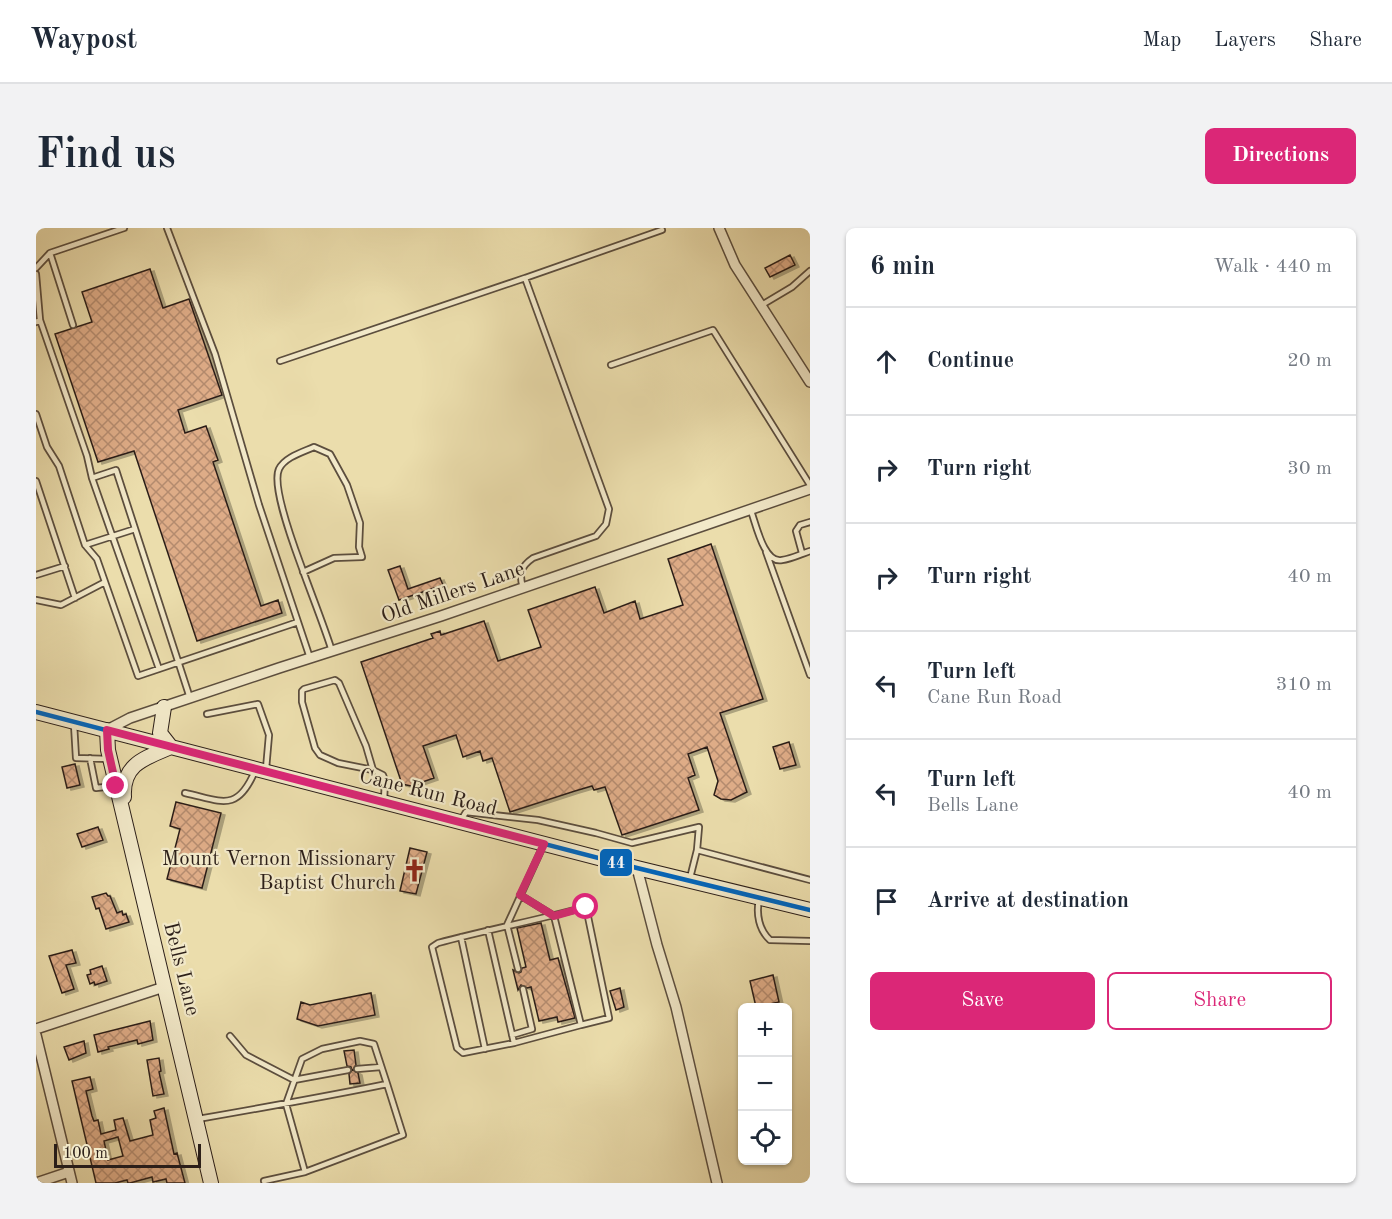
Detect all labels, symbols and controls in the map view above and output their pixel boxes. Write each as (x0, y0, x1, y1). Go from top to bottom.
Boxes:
text: Waypost (30, 27, 137, 55)
text: Map (1142, 30, 1181, 51)
text: Layers (1214, 30, 1276, 51)
text: Share (1309, 30, 1362, 51)
button: Directions (1205, 128, 1356, 184)
text: Find us (36, 135, 175, 177)
text: 6 min (870, 254, 935, 280)
text: Walk · 440 m (1213, 257, 1332, 277)
icon: ahead (870, 345, 903, 378)
text: Continue (927, 350, 1014, 372)
text: 20 m (1287, 351, 1332, 371)
icon: right (870, 453, 903, 486)
text: Turn right (927, 458, 1031, 480)
text: 30 m (1287, 459, 1332, 479)
street label: Old Millers Lane (378, 559, 528, 627)
icon: right (870, 561, 903, 594)
text: Turn right (927, 566, 1031, 588)
text: 40 m (1287, 567, 1332, 587)
text: Turn left (927, 661, 1016, 683)
icon: left (870, 669, 903, 702)
text: 310 m (1276, 675, 1332, 695)
text: Cane Run Road (927, 688, 1062, 708)
street label: Cane Run Road (357, 766, 499, 820)
text: Turn left (927, 769, 1016, 791)
route end (102, 772, 128, 798)
icon: left (870, 777, 903, 810)
text: 40 m (1287, 783, 1332, 803)
text: Bells Lane (927, 796, 1018, 816)
line badge: 44 (599, 848, 633, 877)
place label: Mount Vernon Missionary Baptist Church (162, 849, 396, 894)
text: 44 (607, 856, 625, 872)
church icon: Mount Vernon Missionary Baptist Church (401, 858, 427, 884)
icon: arrive (870, 885, 903, 918)
text: Arrive at destination (927, 890, 1129, 912)
route start (572, 893, 598, 919)
street label: Bells Lane (159, 920, 203, 1018)
button: Save (870, 972, 1095, 1030)
button: Share (1107, 972, 1332, 1030)
map controls (738, 1003, 792, 1165)
button: + (738, 1003, 792, 1057)
button: − (738, 1057, 792, 1111)
button: locate (738, 1111, 792, 1165)
scale bar (54, 1141, 201, 1168)
text: 100 m (63, 1146, 108, 1162)

